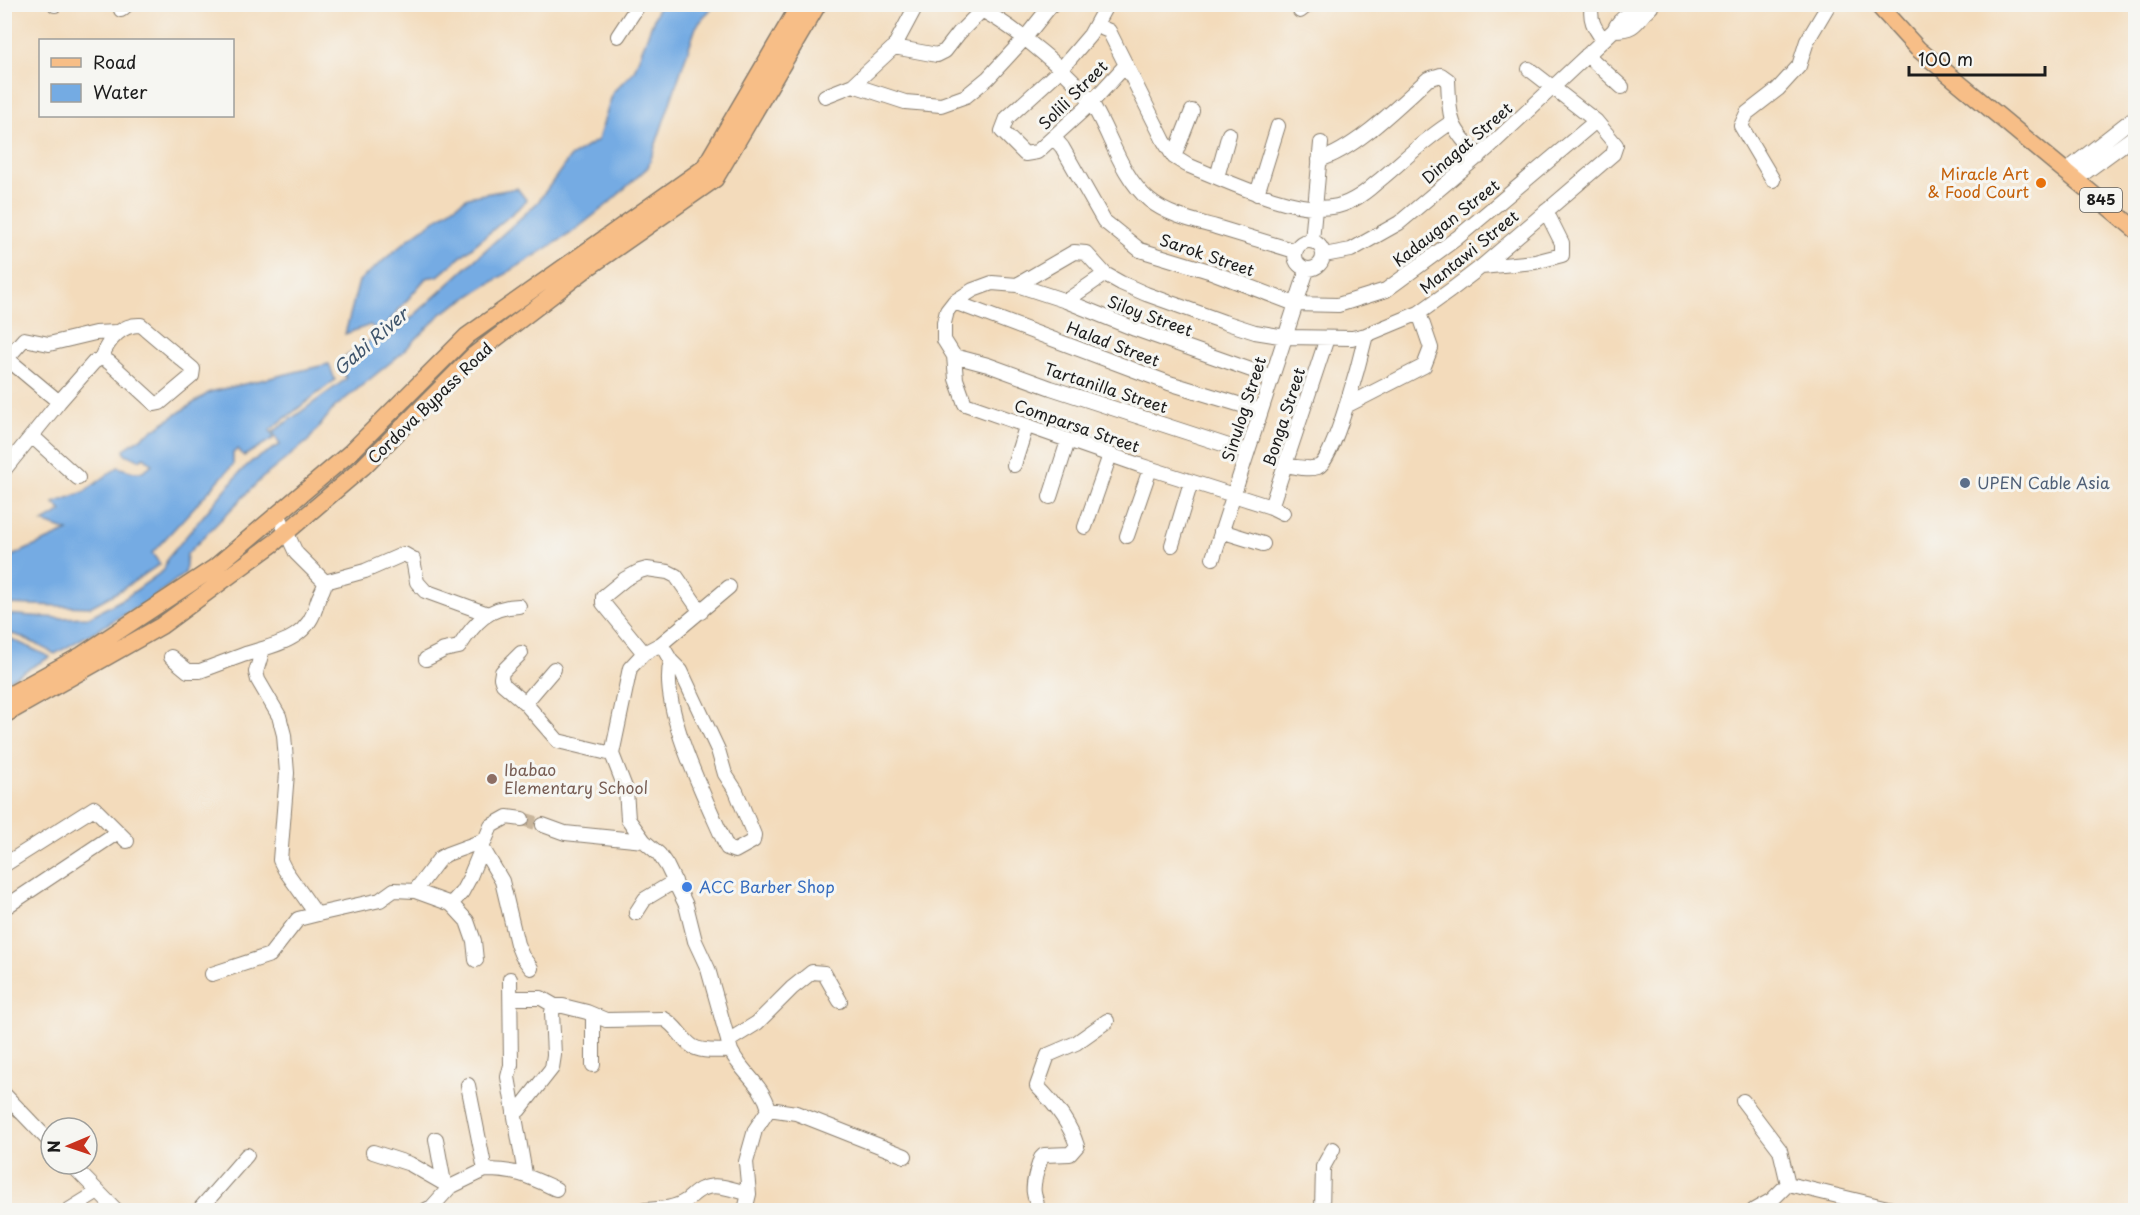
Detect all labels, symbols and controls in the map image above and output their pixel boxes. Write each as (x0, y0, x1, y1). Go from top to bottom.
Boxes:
legend (39, 39, 234, 117)
scale bar (1909, 39, 2046, 77)
text: 100 m (1918, 45, 1973, 72)
text: Road (93, 48, 137, 75)
street label: Solili Street (1032, 54, 1113, 134)
text: Water (93, 78, 148, 105)
street label: Dinagat Street (1416, 96, 1517, 189)
place label: Miracle Art & Food Court (1928, 161, 2029, 203)
street label: Kadaugan Street (1387, 172, 1504, 272)
marker: Miracle Art & Food Court (2034, 176, 2048, 190)
road number: 845 (2080, 188, 2122, 212)
street label: Mantawi Street (1414, 204, 1523, 299)
street label: Sarok Street (1157, 227, 1258, 282)
street label: Siloy Street (1104, 289, 1197, 342)
water label: Gabi River (327, 299, 415, 381)
street label: Halad Street (1063, 314, 1164, 372)
street label: Cordova Bypass Road (361, 336, 497, 469)
street label: Sinulog Street (1215, 353, 1271, 464)
street label: Tartanilla Street (1041, 356, 1172, 418)
street label: Bonga Street (1256, 364, 1310, 469)
street label: Comparsa Street (1011, 392, 1144, 458)
place label: UPEN Cable Asia (1977, 470, 2110, 494)
marker: UPEN Cable Asia (1958, 476, 1972, 490)
place label: Ibabao Elementary School (504, 757, 648, 799)
marker: Ibabao Elementary School (485, 772, 499, 786)
place label: ACC Barber Shop (699, 874, 835, 898)
marker: ACC Barber Shop (680, 880, 694, 894)
north arrow (39, 1116, 99, 1176)
text: N (41, 1140, 65, 1153)

